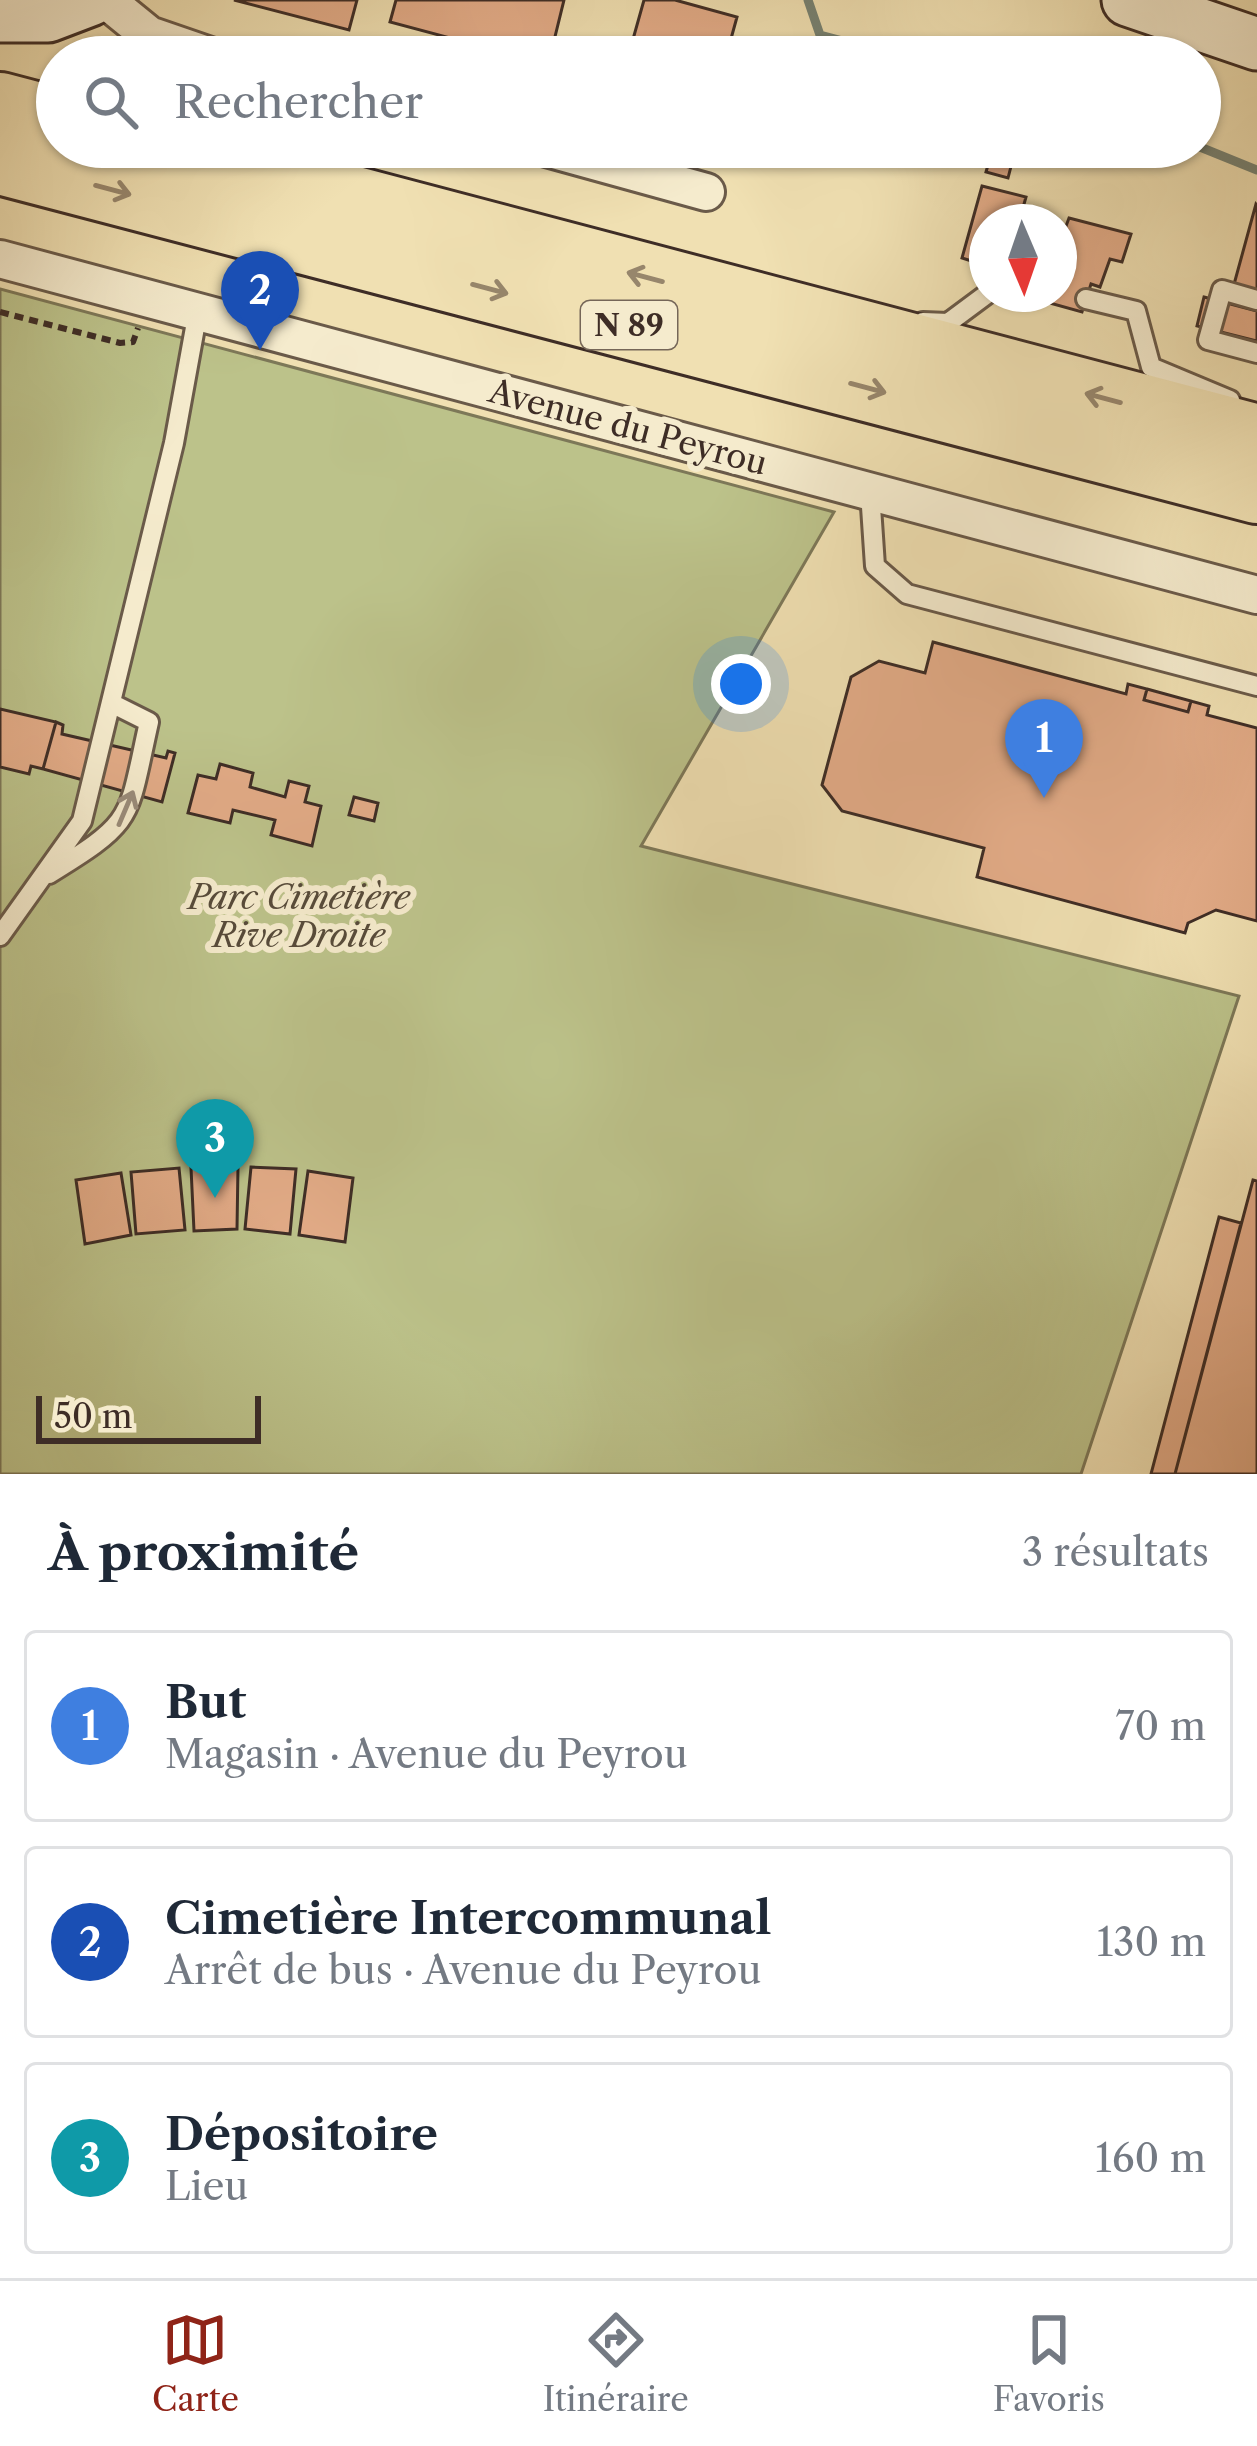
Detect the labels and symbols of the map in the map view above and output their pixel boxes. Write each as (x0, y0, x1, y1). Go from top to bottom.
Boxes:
one-way arrow (94, 180, 132, 202)
north arrow (969, 204, 1077, 312)
pin: 2 (221, 251, 299, 350)
one-way arrow (627, 264, 665, 286)
one-way arrow (471, 279, 509, 301)
road number: N 89 (581, 301, 677, 349)
street label: Avenue du Peyrou (483, 370, 772, 484)
one-way arrow (848, 379, 886, 401)
one-way arrow (1085, 385, 1123, 407)
your location (711, 654, 771, 714)
pin: 1 (1005, 699, 1083, 798)
one-way arrow (117, 790, 138, 827)
park label: Parc Cimetière Rive Droite (185, 877, 411, 956)
pin: 3 (176, 1099, 254, 1198)
scale bar (36, 1390, 261, 1443)

